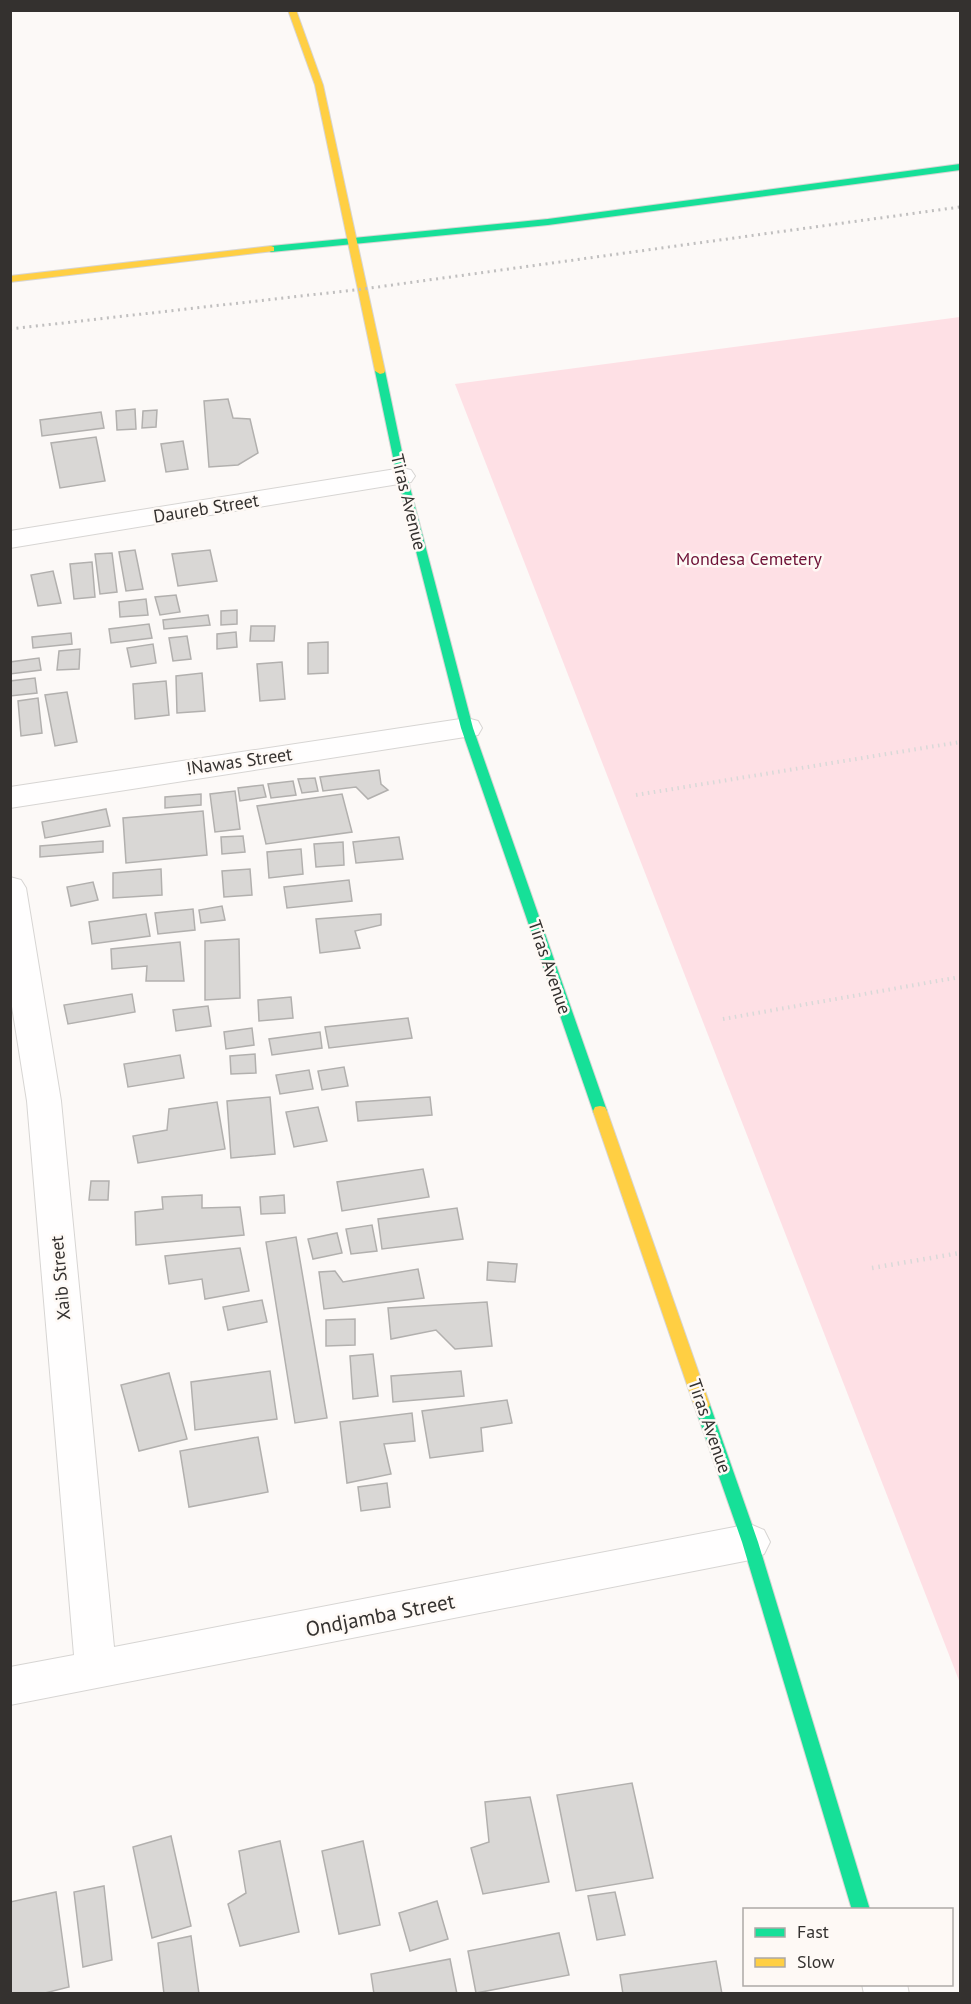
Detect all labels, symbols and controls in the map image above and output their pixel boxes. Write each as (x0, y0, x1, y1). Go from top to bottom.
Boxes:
street label: Tiras Avenue (386, 452, 432, 552)
street label: Daureb Street (152, 488, 260, 528)
park label: Mondesa Cemetery (676, 547, 823, 570)
street label: !Nawas Street (184, 742, 294, 780)
street label: Tiras Avenue (523, 917, 577, 1017)
street label: Xaib Street (45, 1235, 75, 1321)
street label: Tiras Avenue (683, 1376, 737, 1476)
street label: Ondjamba Street (303, 1587, 457, 1643)
legend (743, 1908, 953, 1986)
text: Fast (797, 1920, 829, 1943)
text: Slow (797, 1950, 835, 1973)

